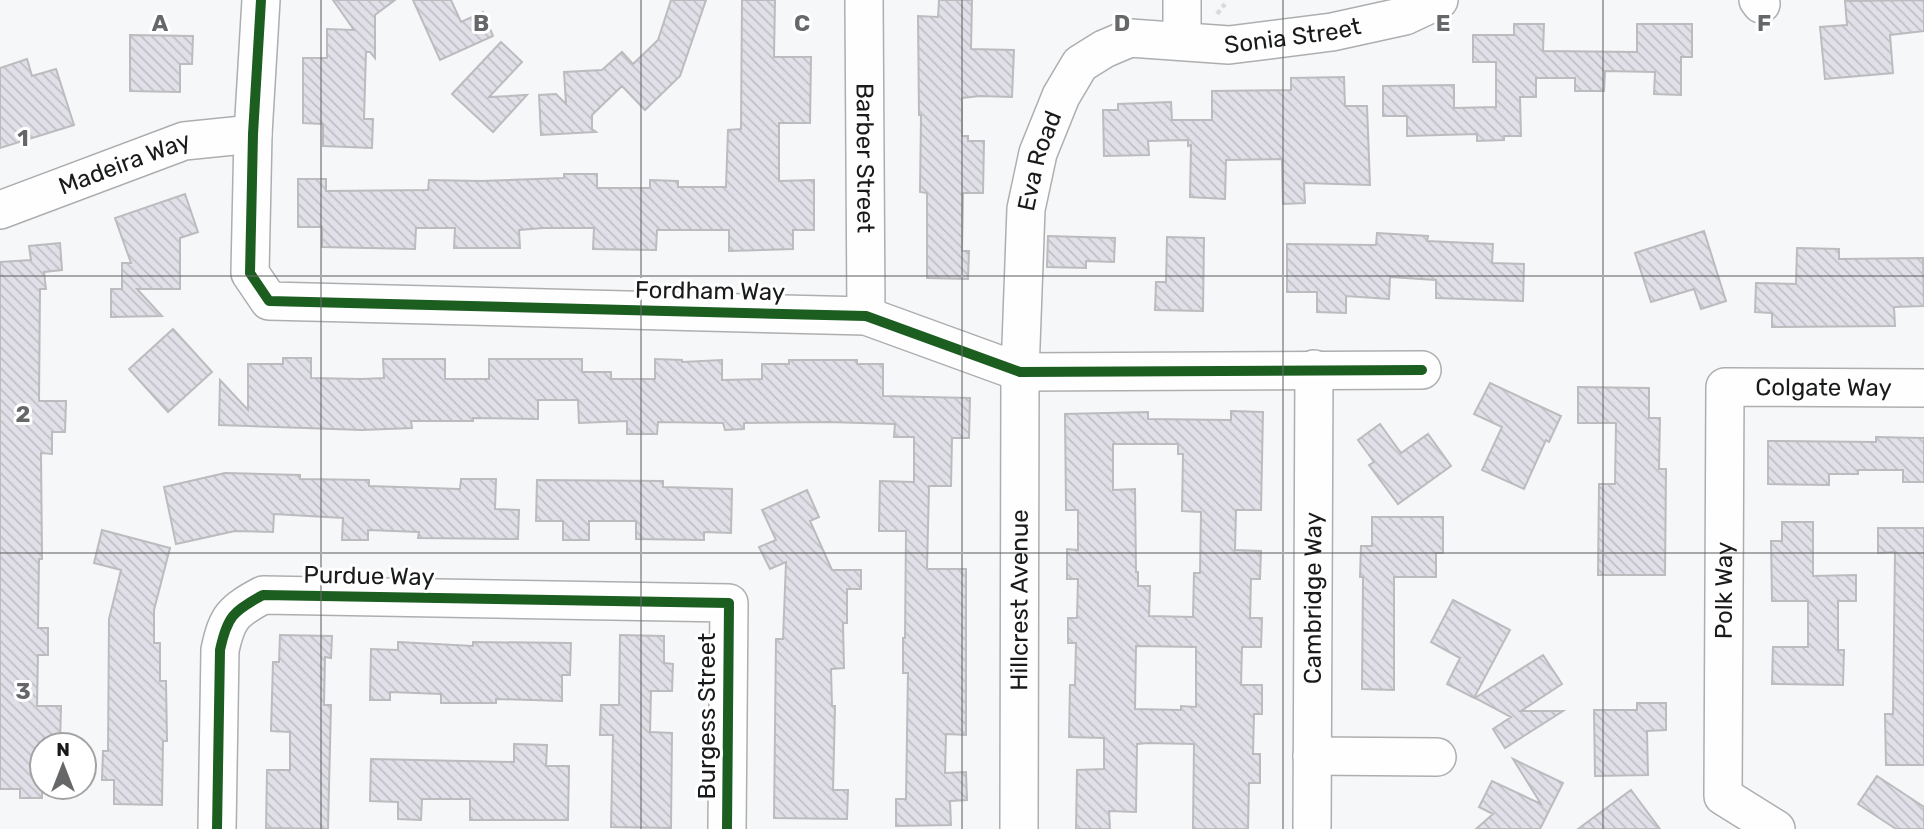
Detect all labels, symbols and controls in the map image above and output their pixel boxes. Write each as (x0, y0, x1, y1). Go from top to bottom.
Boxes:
text: A (152, 9, 169, 37)
text: B (473, 9, 489, 37)
text: C (794, 9, 810, 37)
text: D (1114, 9, 1130, 37)
text: E (1436, 9, 1450, 37)
text: F (1757, 9, 1771, 37)
street label: Sonia Street (1223, 12, 1363, 59)
street label: Barber Street (851, 83, 879, 233)
street label: Eva Road (1012, 107, 1068, 214)
text: 1 (17, 124, 29, 152)
street label: Madeira Way (55, 126, 194, 201)
street label: Fordham Way (635, 276, 785, 306)
street label: Colgate Way (1755, 373, 1892, 402)
text: 2 (16, 400, 30, 428)
street label: Hillcrest Avenue (1005, 509, 1034, 691)
street label: Cambridge Way (1299, 512, 1327, 684)
street label: Polk Way (1710, 542, 1738, 639)
street label: Purdue Way (303, 561, 435, 591)
street label: Burgess Street (693, 633, 721, 799)
text: 3 (15, 677, 31, 705)
north arrow (28, 731, 98, 801)
text: N (56, 738, 70, 761)

